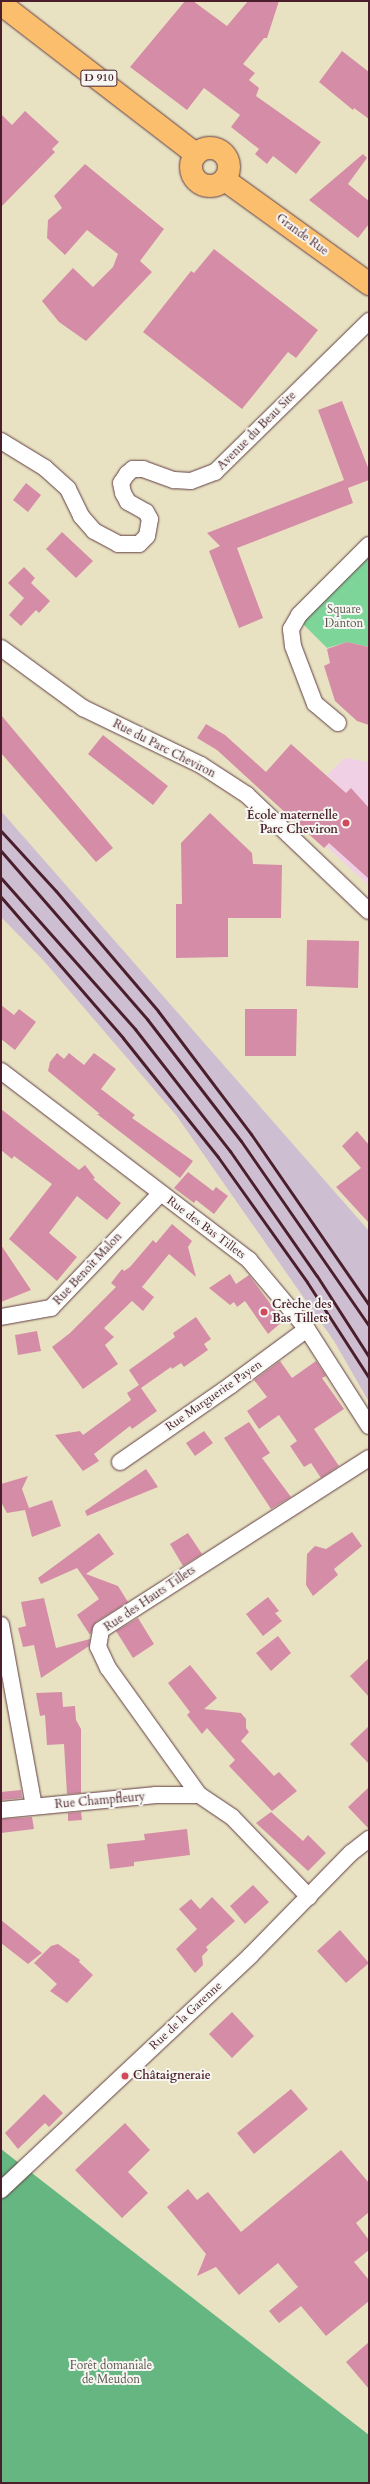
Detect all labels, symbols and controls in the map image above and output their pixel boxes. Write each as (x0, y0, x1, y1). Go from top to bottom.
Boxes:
road number: D 910 (80, 69, 118, 87)
street label: Grande Rue (273, 211, 331, 259)
street label: Avenue du Beau Site (215, 389, 299, 473)
park label: Square Danton (325, 603, 363, 631)
street label: Rue du Parc Cheviron (110, 717, 218, 781)
place label: École maternelle Parc Cheviron (247, 809, 338, 837)
marker: École maternelle Parc Cheviron (341, 818, 351, 828)
street label: Rue des Bas Tillets (164, 1194, 248, 1262)
street label: Rue Benoît Malon (51, 1230, 125, 1308)
place label: Crèche des Bas Tillets (272, 1298, 332, 1326)
marker: Crèche des Bas Tillets (259, 1307, 269, 1317)
street label: Rue Marguerite Payen (163, 1357, 265, 1435)
street label: Rue des Hauts Tillets (102, 1563, 198, 1635)
street label: Rue Champfleury (54, 1790, 146, 1812)
street label: Rue de la Garenne (147, 1979, 225, 2053)
place label: Châtaigneraie (133, 2069, 211, 2083)
marker: Châtaigneraie (120, 2071, 130, 2081)
park label: Forêt domaniale de Meudon (70, 2359, 152, 2387)

